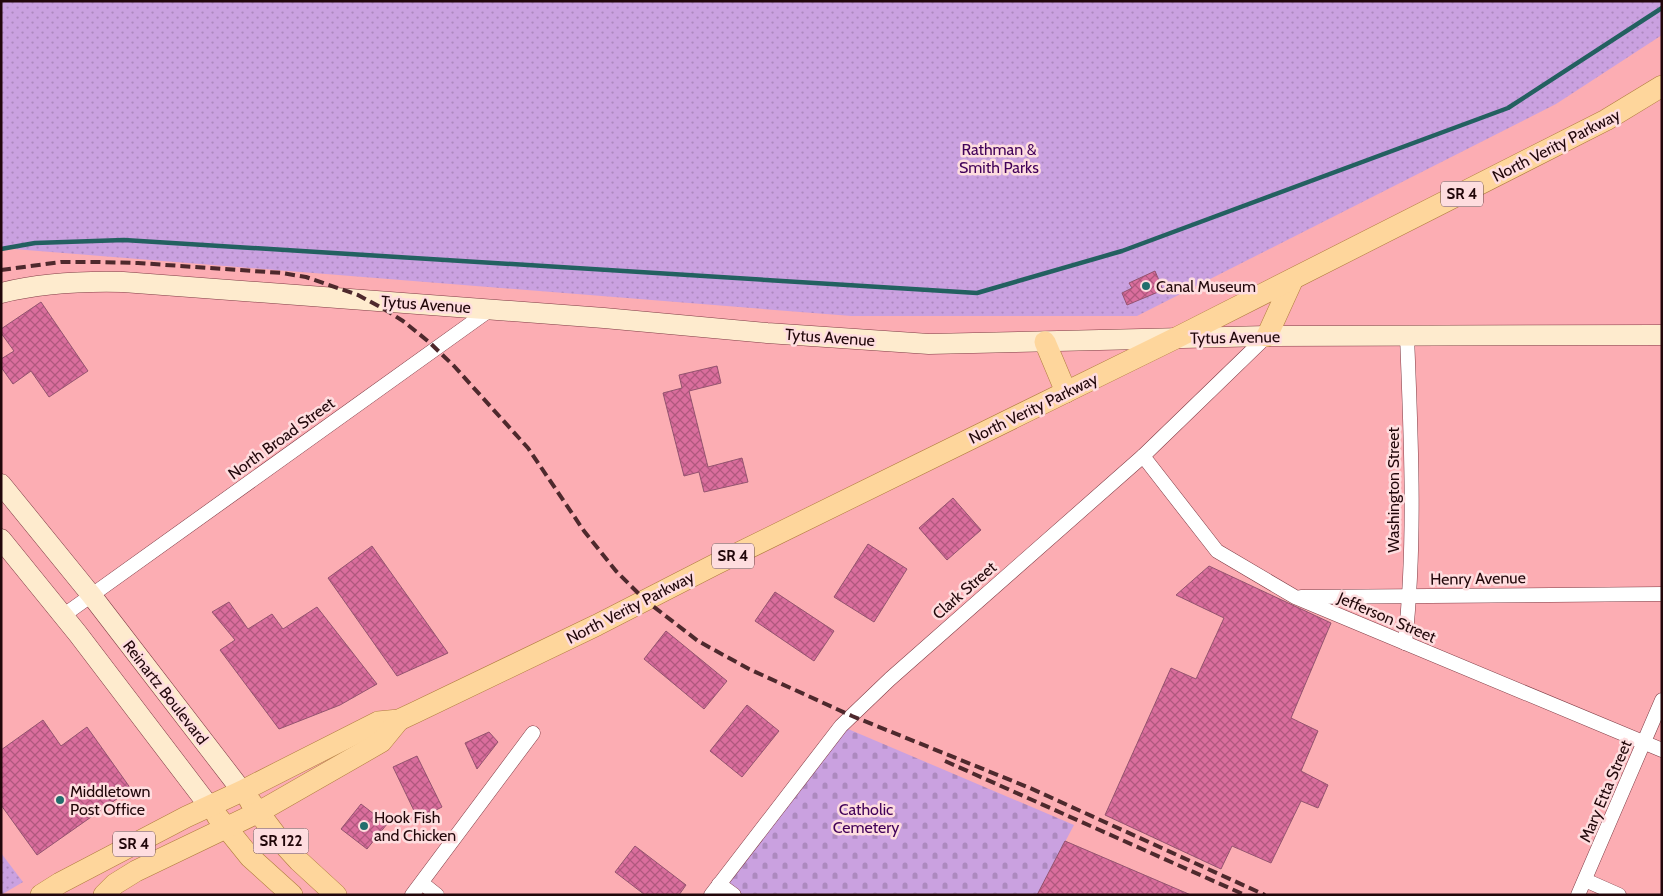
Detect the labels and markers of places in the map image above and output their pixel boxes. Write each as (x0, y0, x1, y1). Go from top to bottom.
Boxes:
place label: Canal Museum (1156, 277, 1256, 296)
marker: Canal Museum (1140, 280, 1152, 292)
place label: Middletown Post Office (70, 782, 151, 819)
marker: Middletown Post Office (54, 794, 66, 806)
place label: Hook Fish and Chicken (374, 808, 456, 845)
marker: Hook Fish and Chicken (358, 820, 370, 832)

